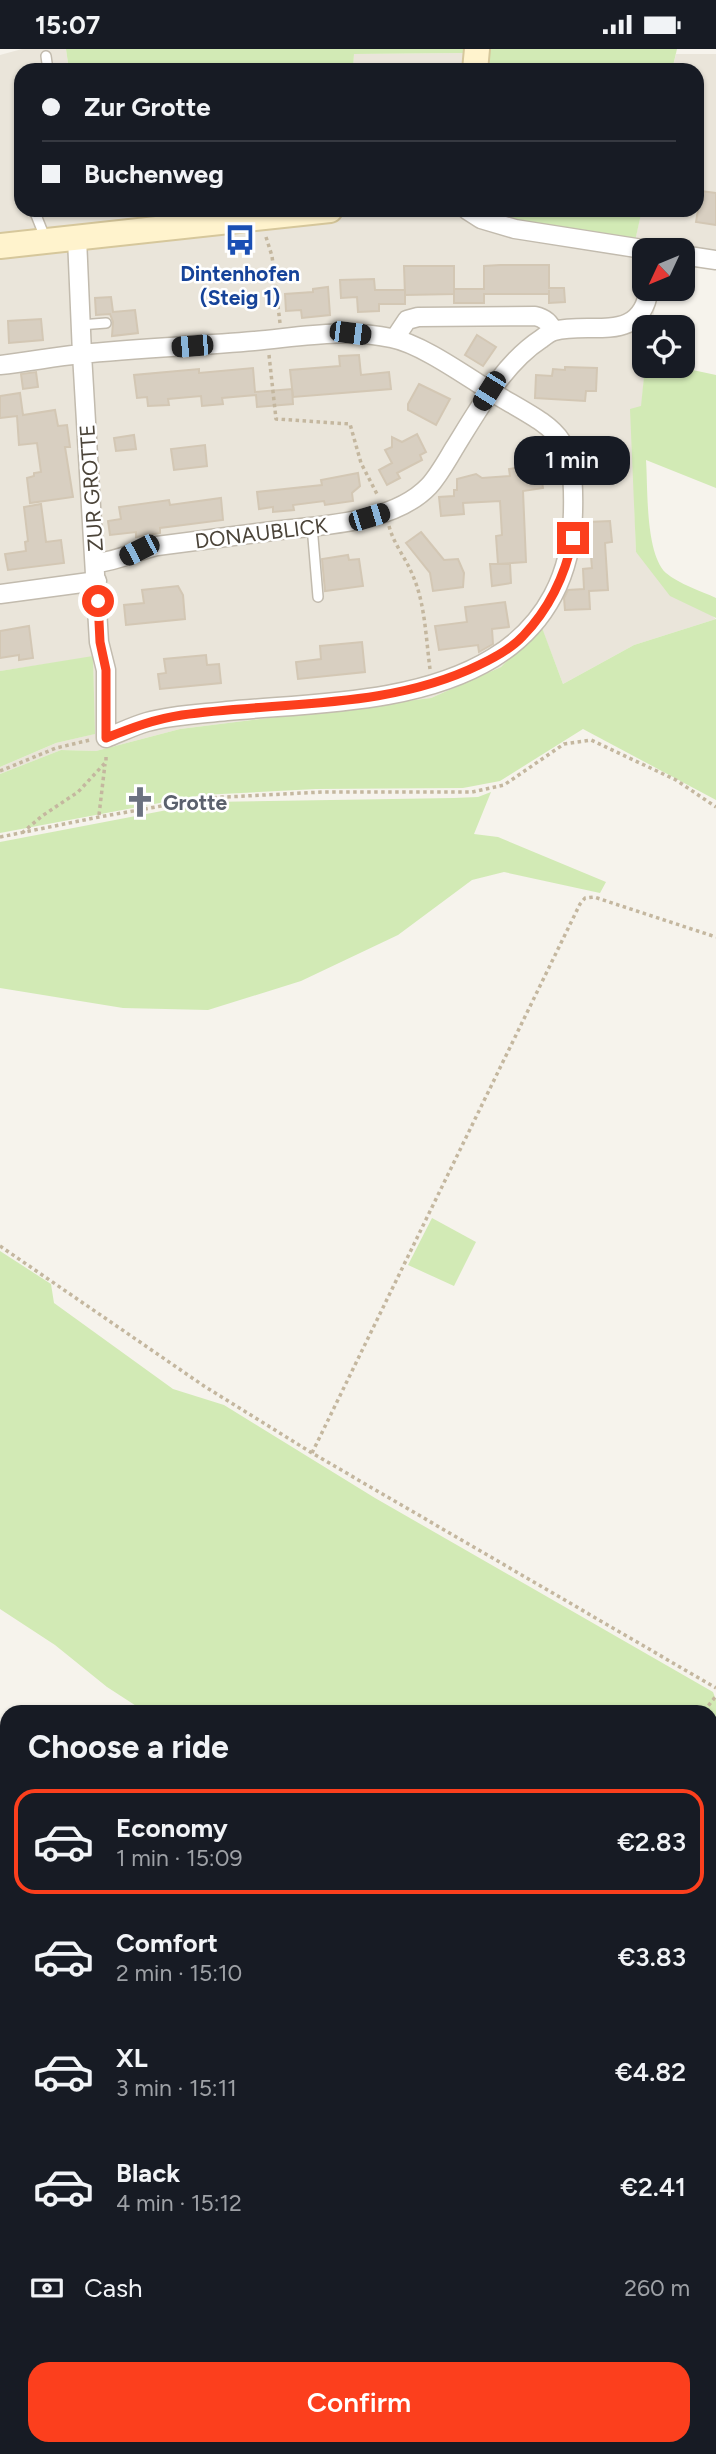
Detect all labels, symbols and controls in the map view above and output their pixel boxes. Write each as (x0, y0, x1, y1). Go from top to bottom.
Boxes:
text: 15:07 (35, 9, 100, 41)
text: Zur Grotte (84, 91, 211, 123)
text: Buchenweg (84, 158, 224, 190)
bus stop icon: Dintenhofen (Steig 1) (223, 223, 257, 257)
north arrow (632, 238, 695, 301)
map controls (632, 238, 695, 378)
place label: Dintenhofen (Steig 1) (180, 261, 300, 310)
button: locate (632, 315, 695, 378)
car (328, 320, 373, 346)
car (171, 334, 214, 358)
car (469, 368, 510, 414)
street label: ZUR GROTTE (74, 424, 108, 552)
callout: 1 min (515, 437, 631, 485)
text: 1 min (545, 446, 599, 474)
car (346, 501, 393, 533)
street label: DONAUBLICK (193, 512, 329, 554)
route end (557, 522, 589, 554)
car (116, 531, 163, 569)
route start (82, 585, 114, 617)
church icon: Grotte (123, 785, 157, 819)
place label: Grotte (163, 790, 227, 815)
text: Choose a ride (28, 1728, 229, 1766)
icon: car (32, 1810, 95, 1873)
text: Economy (116, 1812, 228, 1844)
text: €2.83 (617, 1826, 686, 1858)
text: 1 min · 15:09 (116, 1844, 242, 1872)
icon: car (32, 1925, 95, 1988)
text: Comfort (116, 1927, 218, 1959)
text: €3.83 (618, 1941, 686, 1973)
text: 2 min · 15:10 (116, 1959, 242, 1987)
icon: car (32, 2040, 95, 2103)
text: XL (116, 2042, 148, 2074)
text: €4.82 (615, 2056, 686, 2088)
text: 3 min · 15:11 (116, 2074, 237, 2102)
icon: car (32, 2155, 95, 2218)
text: Black (116, 2157, 180, 2189)
text: €2.41 (620, 2171, 686, 2203)
text: 4 min · 15:12 (116, 2189, 242, 2217)
icon: cash (28, 2269, 66, 2307)
text: Cash (84, 2272, 143, 2304)
text: 260 m (624, 2274, 690, 2302)
button: Confirm (28, 2362, 690, 2442)

